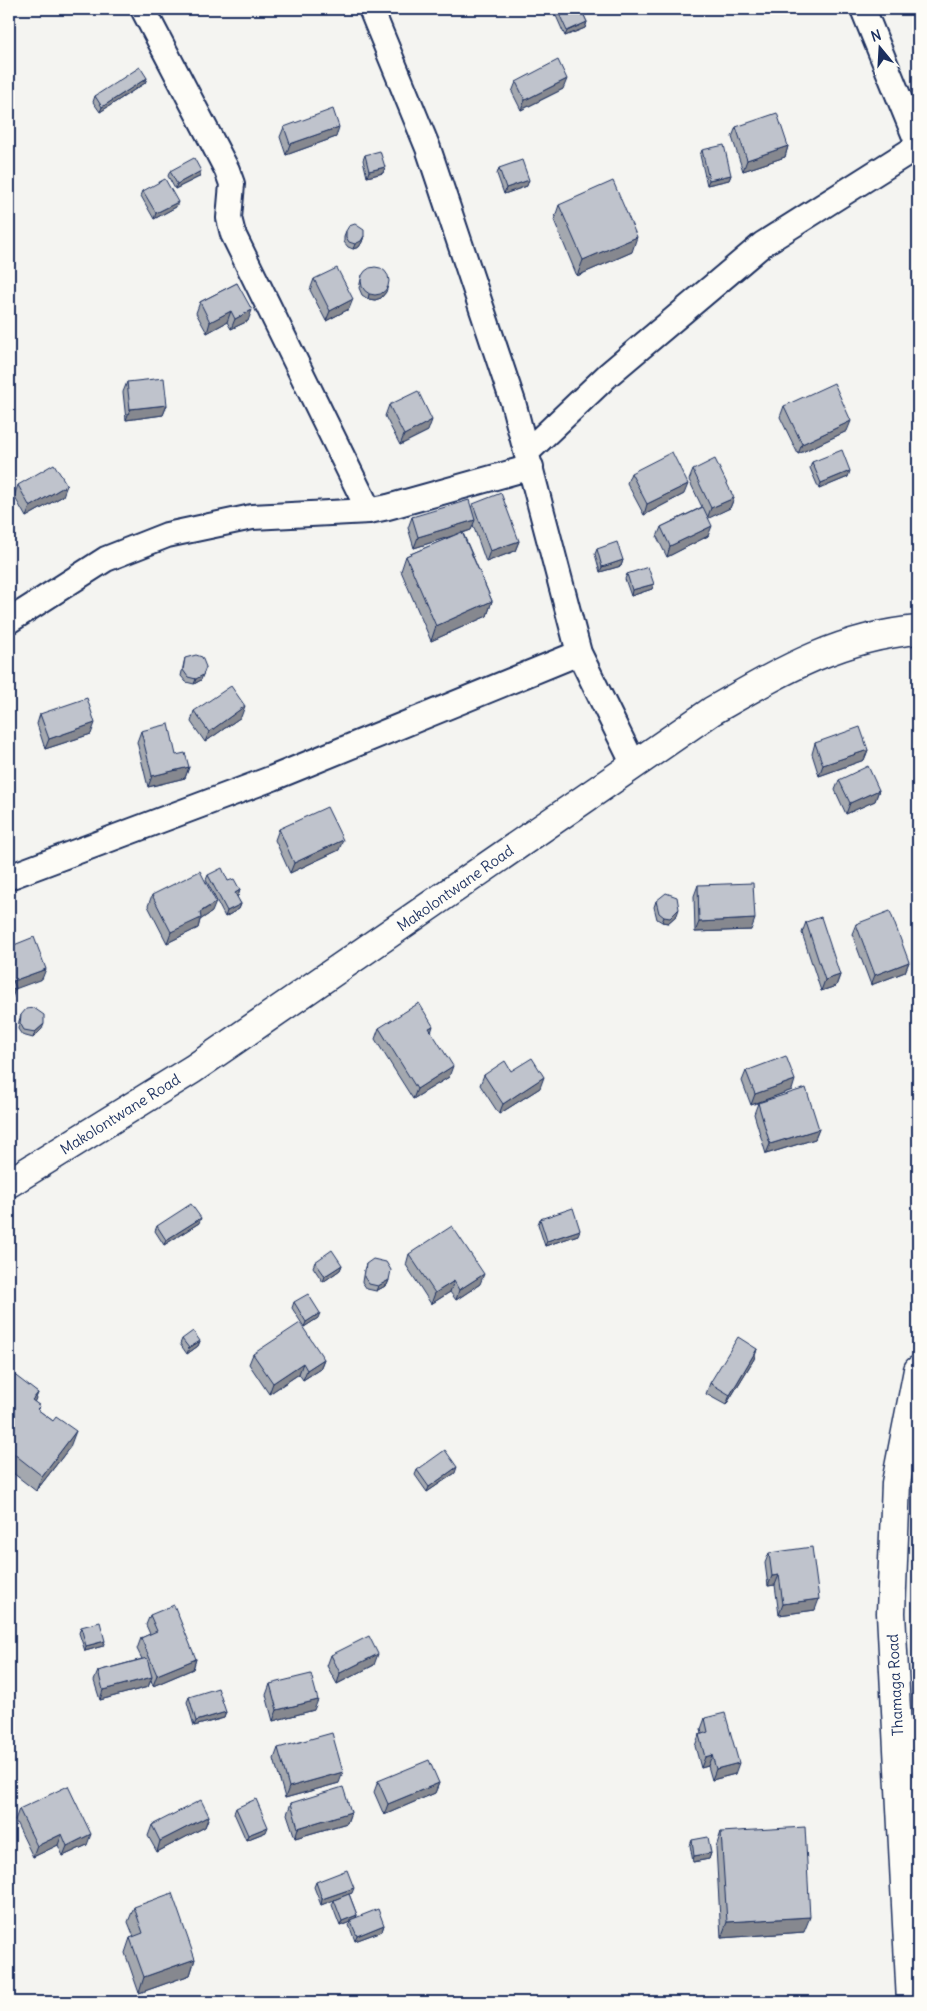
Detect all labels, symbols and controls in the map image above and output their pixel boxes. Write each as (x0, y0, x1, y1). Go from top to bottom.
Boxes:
north arrow (854, 22, 904, 72)
text: N (869, 26, 883, 46)
street label: Makolontwane Road (393, 841, 517, 935)
street label: Makolontwane Road (57, 1069, 184, 1159)
street label: Thamaga Road (883, 1633, 907, 1737)

